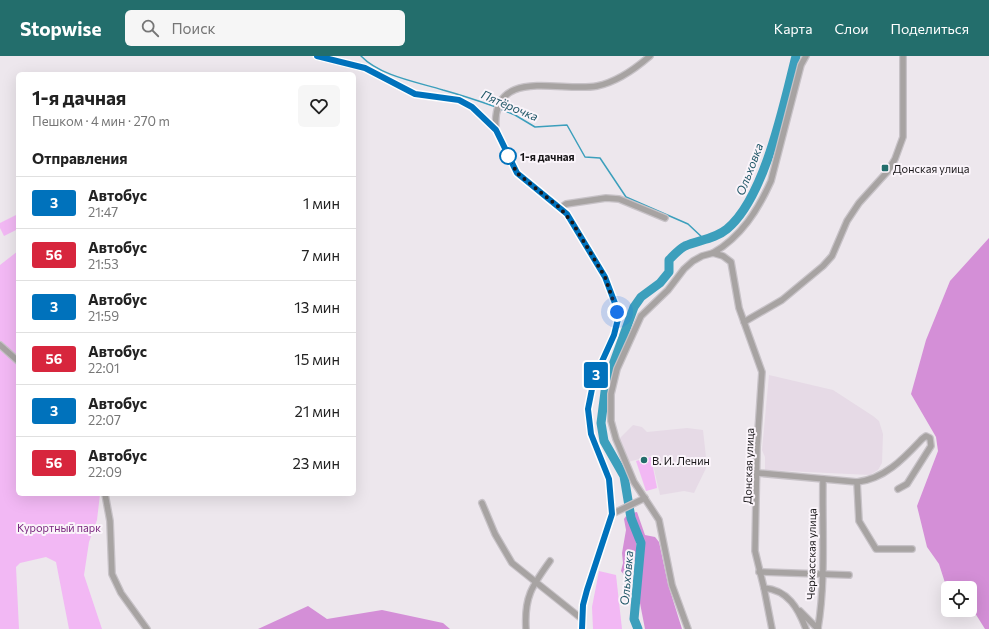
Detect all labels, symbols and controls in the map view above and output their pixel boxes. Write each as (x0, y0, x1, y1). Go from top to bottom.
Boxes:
search box (125, 10, 405, 46)
text: Stopwise (20, 17, 101, 40)
icon: search (139, 17, 161, 39)
text: Поиск (171, 19, 216, 37)
text: Карта (774, 20, 812, 37)
text: Слои (834, 20, 869, 37)
text: Поделиться (891, 20, 969, 37)
button: heart (298, 85, 340, 127)
text: 1-я дачная (32, 86, 126, 109)
water label: Пятёрочка (479, 87, 541, 123)
text: Пешком · 4 мин · 270 m (32, 113, 170, 129)
water label: Ольховка (733, 141, 765, 197)
marker: 1-я дачная (499, 147, 517, 165)
text: Отправления (32, 149, 128, 167)
place label: 1-я дачная (520, 150, 575, 163)
place label: Донская улица (893, 162, 969, 175)
marker: Донская улица (880, 163, 890, 173)
text: Автобус (88, 186, 147, 204)
text: 3 (50, 194, 58, 211)
text: 1 мин (303, 194, 340, 212)
text: 21:47 (88, 204, 118, 220)
text: Автобус (88, 238, 147, 256)
text: 56 (46, 246, 62, 263)
text: 7 мин (301, 246, 340, 264)
text: 21:53 (88, 256, 119, 272)
text: Автобус (88, 290, 147, 308)
text: 3 (50, 298, 58, 315)
text: 13 мин (294, 298, 340, 316)
your location (607, 302, 627, 322)
text: 21:59 (88, 308, 119, 324)
text: Автобус (88, 342, 147, 360)
text: 56 (46, 350, 62, 367)
text: 15 мин (294, 350, 340, 368)
text: 22:01 (88, 360, 120, 376)
line badge: 3 (583, 362, 609, 388)
text: 3 (592, 366, 600, 383)
text: Автобус (88, 394, 147, 412)
text: 3 (50, 402, 58, 419)
text: 21 мин (295, 402, 340, 420)
text: 22:07 (88, 412, 121, 428)
street label: Донская улица (740, 428, 756, 504)
text: Автобус (88, 446, 147, 464)
text: 56 (46, 454, 62, 471)
text: 23 мин (292, 454, 340, 472)
place label: В. И. Ленин (652, 454, 710, 467)
marker: В. И. Ленин (639, 455, 649, 465)
text: 22:09 (88, 464, 122, 480)
street label: Черкасская улица (804, 508, 818, 600)
park label: Курортный парк (17, 521, 101, 534)
water label: Ольховка (617, 550, 635, 606)
map controls (941, 581, 977, 617)
button: locate (941, 581, 977, 617)

